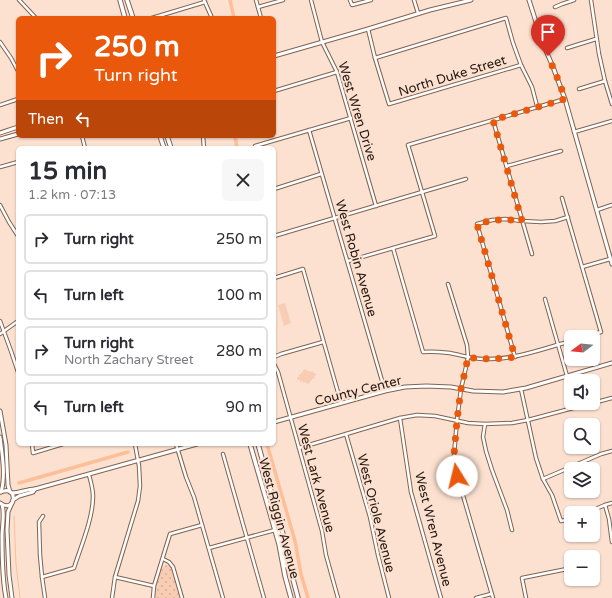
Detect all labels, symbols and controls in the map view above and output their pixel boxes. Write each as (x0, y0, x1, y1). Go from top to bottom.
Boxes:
pin (531, 15, 565, 56)
icon: arrive (537, 21, 559, 43)
text: 250 m (94, 30, 180, 64)
icon: right (28, 32, 80, 84)
street label: North Duke Street (396, 52, 508, 100)
street label: West Wren Drive (334, 60, 380, 163)
text: Turn right (94, 64, 178, 86)
icon: left (72, 108, 94, 130)
text: Then (28, 110, 64, 128)
text: 15 min (28, 157, 107, 186)
button: close (222, 159, 264, 201)
text: 1.2 km · 07:13 (28, 187, 116, 203)
street label: West Robin Avenue (332, 198, 380, 319)
icon: right (30, 228, 52, 250)
text: Turn right (64, 230, 134, 248)
text: 250 m (216, 230, 262, 248)
icon: left (30, 284, 52, 306)
text: Turn left (64, 286, 124, 304)
text: 100 m (216, 286, 262, 304)
north arrow (564, 330, 600, 366)
map controls (564, 330, 600, 586)
text: Turn right (64, 334, 134, 352)
icon: right (30, 340, 52, 362)
text: 280 m (216, 342, 262, 360)
text: North Zachary Street (64, 352, 194, 368)
street label: County Center (313, 372, 403, 409)
button: sound (564, 374, 600, 410)
icon: left (30, 396, 52, 418)
text: Turn left (64, 398, 124, 416)
text: 90 m (225, 398, 262, 416)
button: search (564, 418, 600, 454)
street label: West Lark Avenue (294, 422, 338, 534)
street label: West Oriole Avenue (354, 452, 398, 574)
position arrow (436, 455, 478, 497)
street label: West Riggin Avenue (255, 456, 303, 580)
button: layers (564, 462, 600, 498)
street label: West Wren Avenue (411, 470, 455, 588)
button: + (564, 506, 600, 542)
button: − (564, 550, 600, 586)

